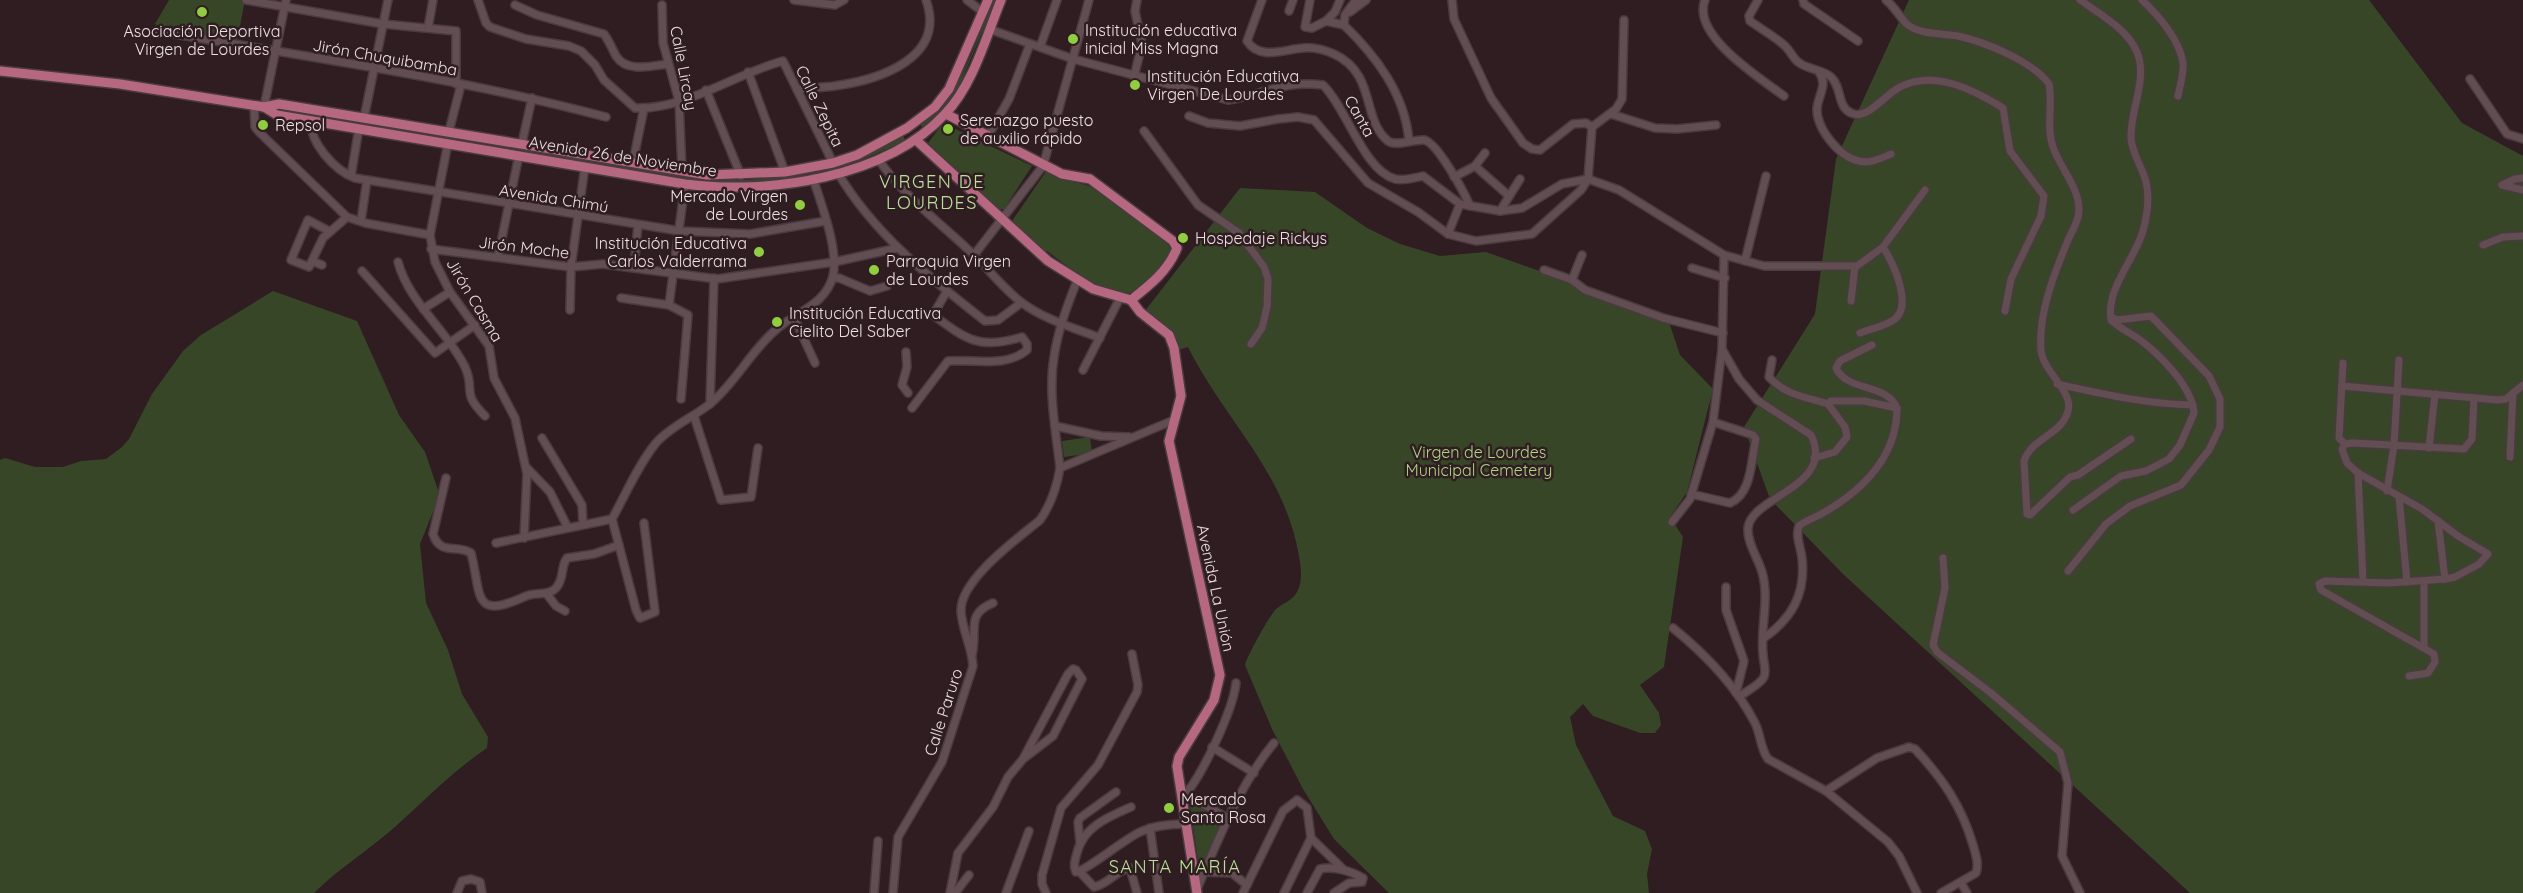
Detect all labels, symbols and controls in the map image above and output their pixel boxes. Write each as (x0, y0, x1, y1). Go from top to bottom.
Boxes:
marker: Asociación Deportiva Virgen de Lourdes (195, 5, 209, 19)
place label: Institución educativa inicial Miss Magna (1085, 20, 1237, 58)
place label: Asociación Deportiva Virgen de Lourdes (123, 21, 281, 59)
street label: Calle Lircay (666, 24, 702, 112)
marker: Institución educativa inicial Miss Magna (1066, 32, 1080, 46)
street label: Jirón Chuquibamba (311, 34, 459, 80)
street label: Calle Zepita (792, 62, 848, 150)
place label: Institución Educativa Virgen De Lourdes (1147, 66, 1299, 104)
marker: Institución Educativa Virgen De Lourdes (1128, 78, 1142, 92)
street label: Canta (1340, 92, 1380, 140)
place label: Serenazgo puesto de auxilio rápido (960, 110, 1094, 148)
place label: Repsol (275, 115, 325, 135)
marker: Repsol (256, 118, 270, 132)
marker: Serenazgo puesto de auxilio rápido (941, 122, 955, 136)
street label: Avenida 26 de Noviembre (528, 131, 718, 181)
district label: VIRGEN DE LOURDES (879, 170, 985, 214)
street label: Avenida Chimú (498, 179, 610, 217)
place label: Mercado Virgen de Lourdes (670, 186, 788, 224)
marker: Mercado Virgen de Lourdes (793, 198, 807, 212)
place label: Hospedaje Rickys (1195, 228, 1327, 248)
marker: Hospedaje Rickys (1176, 231, 1190, 245)
street label: Jirón Moche (477, 232, 571, 262)
place label: Institución Educativa Carlos Valderrama (595, 233, 747, 271)
marker: Institución Educativa Carlos Valderrama (752, 245, 766, 259)
place label: Parroquia Virgen de Lourdes (886, 251, 1011, 289)
street label: Jirón Casma (442, 255, 508, 345)
marker: Parroquia Virgen de Lourdes (867, 263, 881, 277)
place label: Institución Educativa Cielito Del Saber (789, 303, 941, 341)
marker: Institución Educativa Cielito Del Saber (770, 315, 784, 329)
park label: Virgen de Lourdes Municipal Cemetery (1406, 442, 1552, 480)
street label: Avenida La Unión (1193, 523, 1239, 653)
street label: Calle Paruro (919, 666, 967, 758)
place label: Mercado Santa Rosa (1181, 789, 1266, 827)
marker: Mercado Santa Rosa (1162, 801, 1176, 815)
district label: SANTA MARÍA (1109, 855, 1241, 878)

